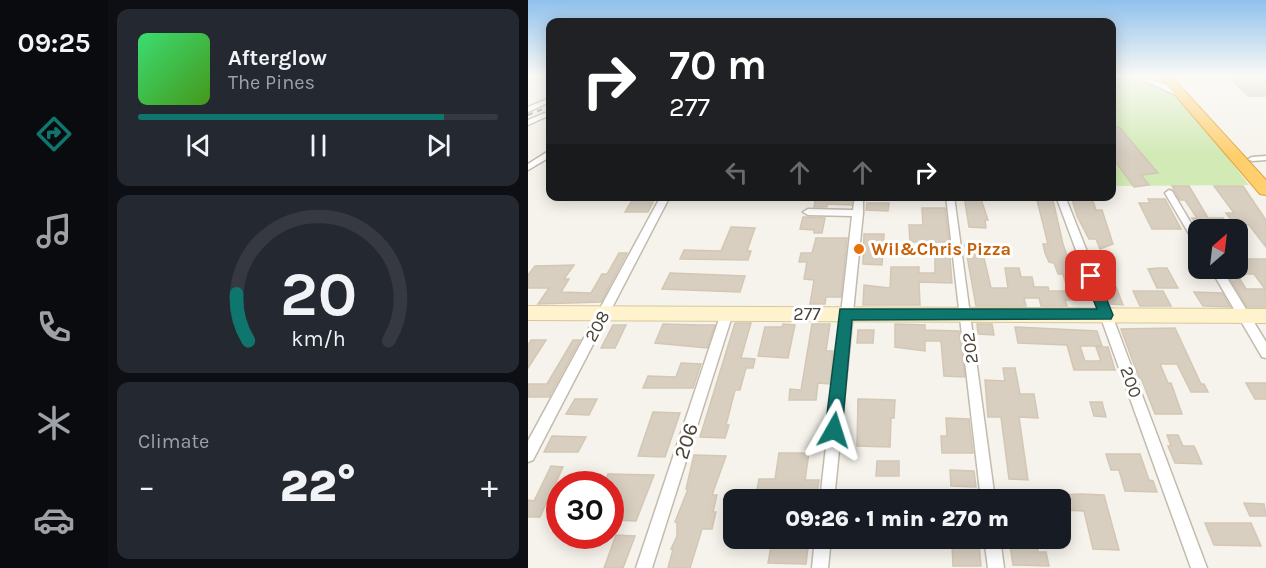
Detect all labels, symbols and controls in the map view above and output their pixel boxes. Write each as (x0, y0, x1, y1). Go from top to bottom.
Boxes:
text: 09:25 (18, 27, 90, 59)
text: 70 m (669, 40, 767, 90)
icon: right (570, 42, 648, 120)
text: Afterglow (228, 45, 327, 71)
text: The Pines (228, 71, 315, 94)
text: 277 (669, 91, 710, 123)
icon: directions (33, 113, 75, 155)
icon: previous (182, 129, 215, 162)
icon: pause (302, 129, 335, 162)
icon: next (422, 129, 455, 162)
icon: left (720, 156, 753, 189)
icon: ahead (783, 156, 816, 189)
icon: ahead (846, 156, 879, 189)
icon: right (909, 156, 942, 189)
icon: music (33, 210, 75, 252)
north arrow (1188, 219, 1248, 279)
map controls (1188, 219, 1248, 279)
place label: Wil&Chris Pizza (871, 238, 1011, 260)
marker: Wil&Chris Pizza (852, 242, 866, 256)
pin (1065, 250, 1116, 301)
text: 20 (279, 258, 357, 331)
icon: arrive (1074, 259, 1107, 292)
street label: 277 (793, 303, 821, 325)
icon: phone (33, 306, 75, 348)
street label: 208 (580, 307, 614, 345)
text: km/h (291, 326, 345, 351)
street label: 202 (957, 331, 983, 365)
street label: 200 (1115, 363, 1147, 401)
position arrow (802, 398, 866, 462)
icon: climate (33, 402, 75, 444)
street label: 206 (669, 420, 703, 462)
text: Climate (138, 430, 209, 453)
text: 22° (280, 460, 356, 512)
text: − (138, 467, 155, 505)
text: + (481, 467, 498, 505)
speed limit sign: 30 (546, 471, 624, 549)
icon: car (33, 499, 75, 541)
text: 09:26 · 1 min · 270 m (785, 506, 1009, 532)

